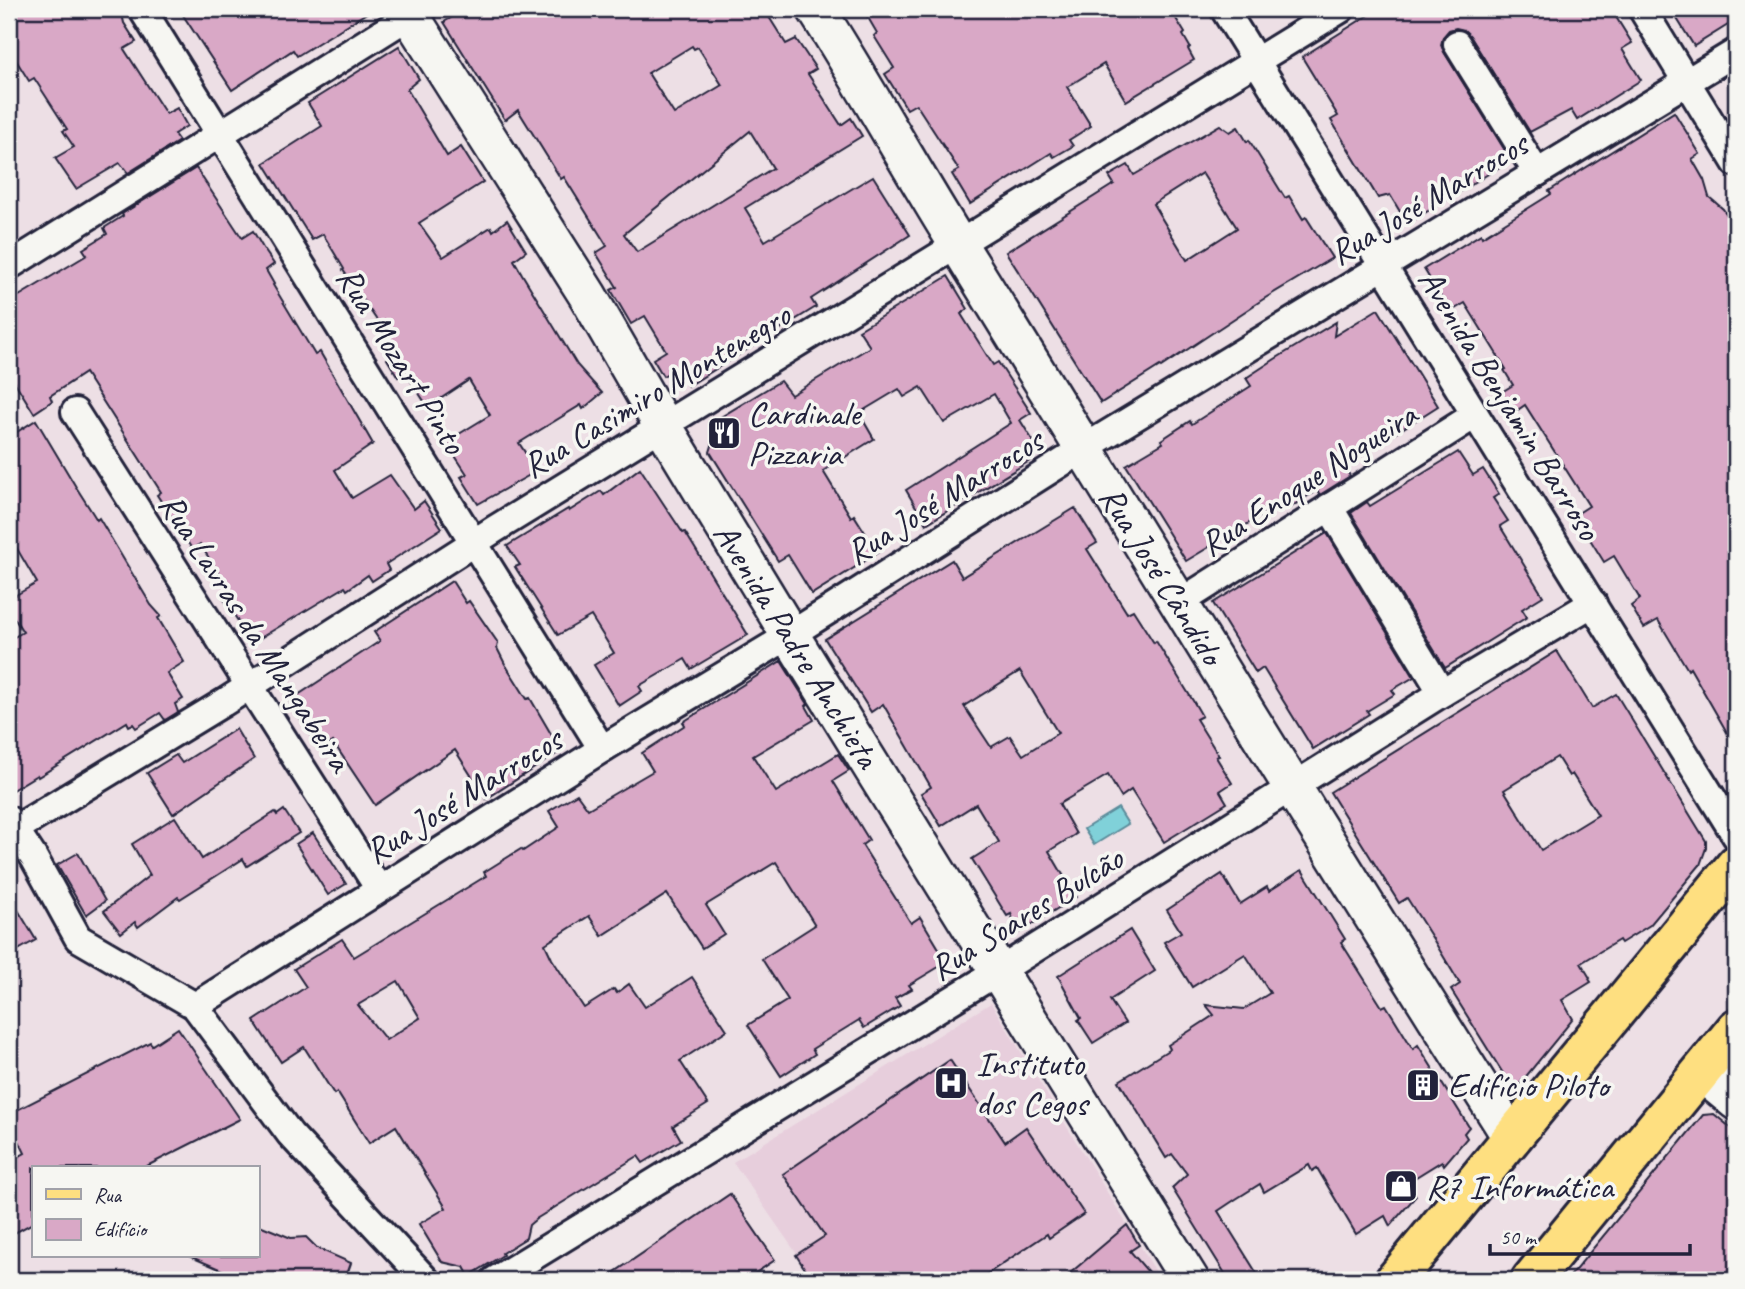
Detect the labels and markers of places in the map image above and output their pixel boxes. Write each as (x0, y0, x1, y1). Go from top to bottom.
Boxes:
place label: Cardinale Pizzaria (748, 391, 863, 476)
restaurant icon: Cardinale Pizzaria (705, 414, 743, 452)
place label: Instituto dos Cegos (976, 1041, 1090, 1126)
place label: Edifício Piloto (1448, 1063, 1612, 1108)
hospital icon: Instituto dos Cegos (932, 1064, 970, 1102)
building icon: Edifício Piloto (1404, 1066, 1442, 1104)
place label: R7 Informática (1426, 1164, 1615, 1209)
shop icon: R7 Informática (1382, 1167, 1420, 1205)

